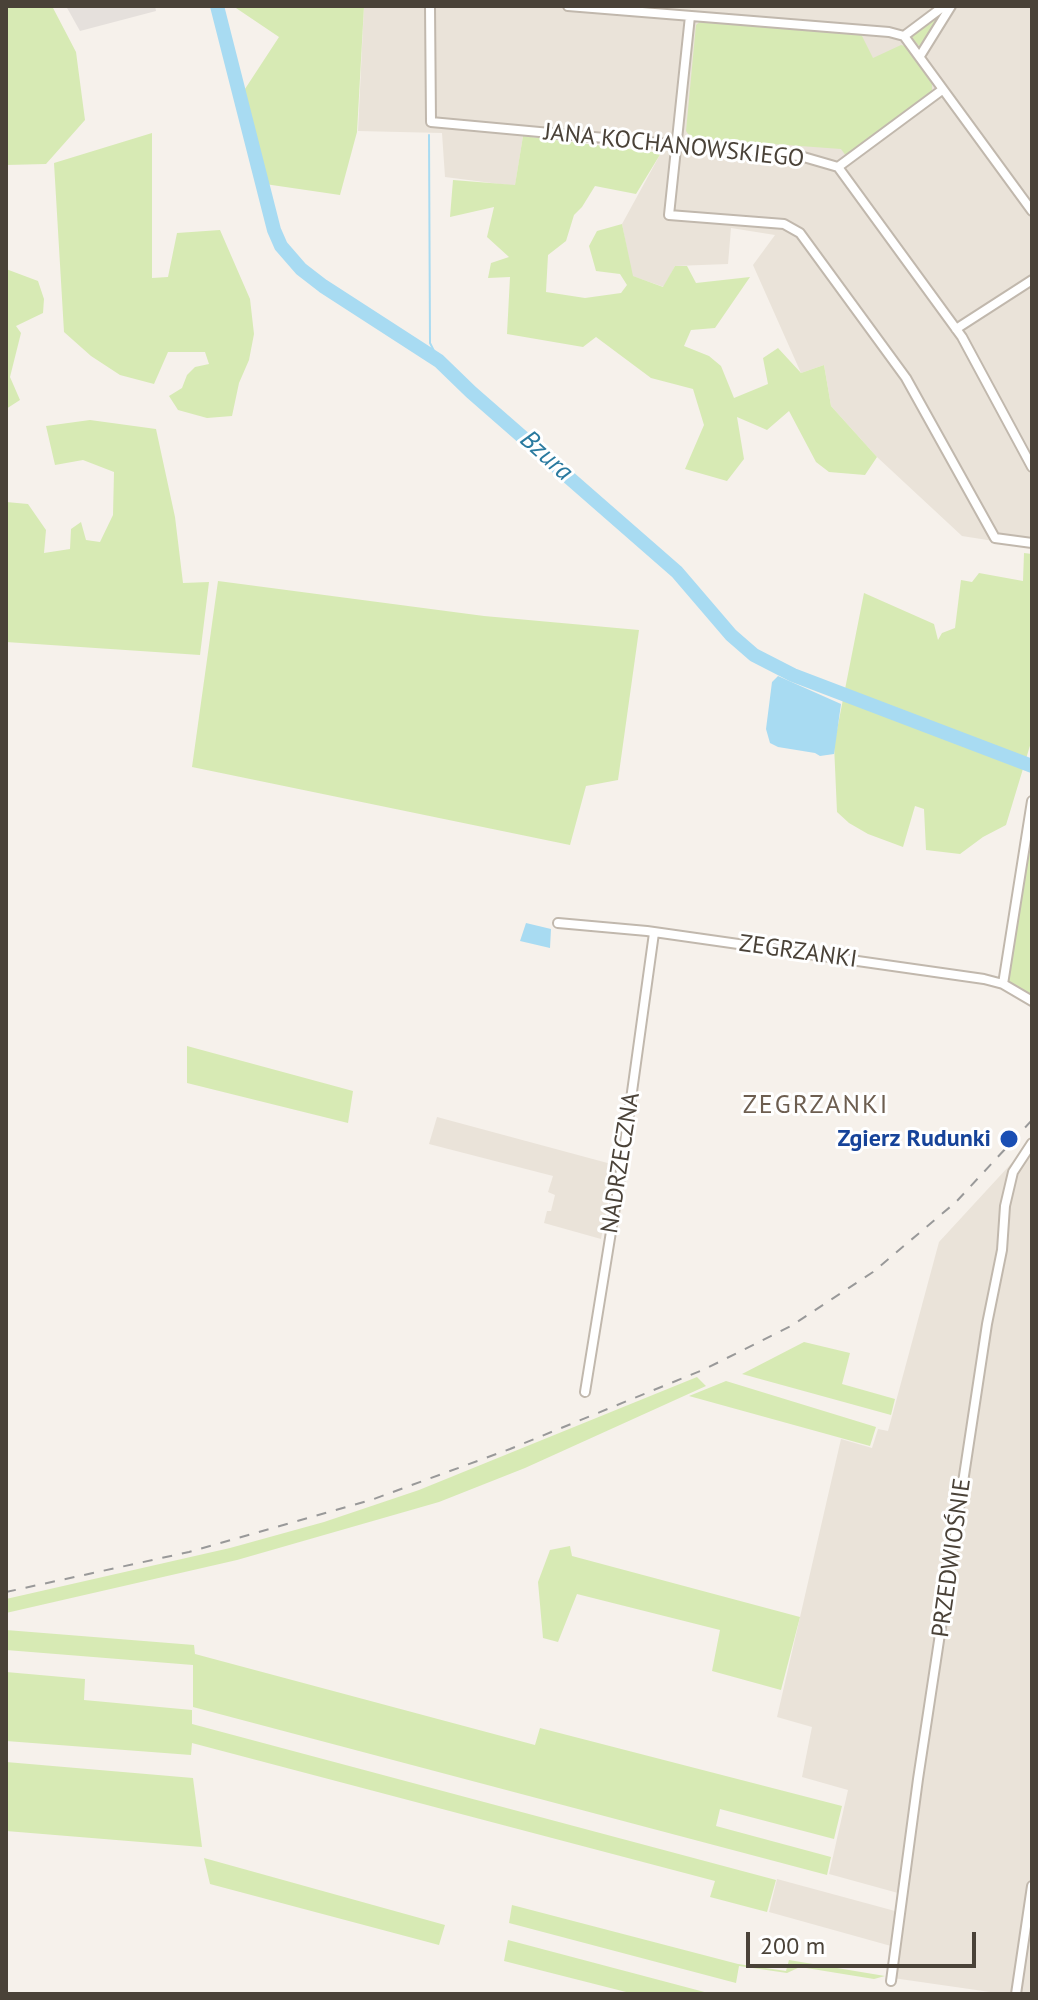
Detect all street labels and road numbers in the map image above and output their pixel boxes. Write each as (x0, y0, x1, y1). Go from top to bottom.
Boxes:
street label: JANA KOCHANOWSKIEGO (542, 118, 806, 174)
street label: ZEGRZANKI (737, 929, 859, 975)
street label: NADRZECZNA (596, 1091, 646, 1235)
street label: PRZEDWIOŚNIE (927, 1477, 977, 1639)

